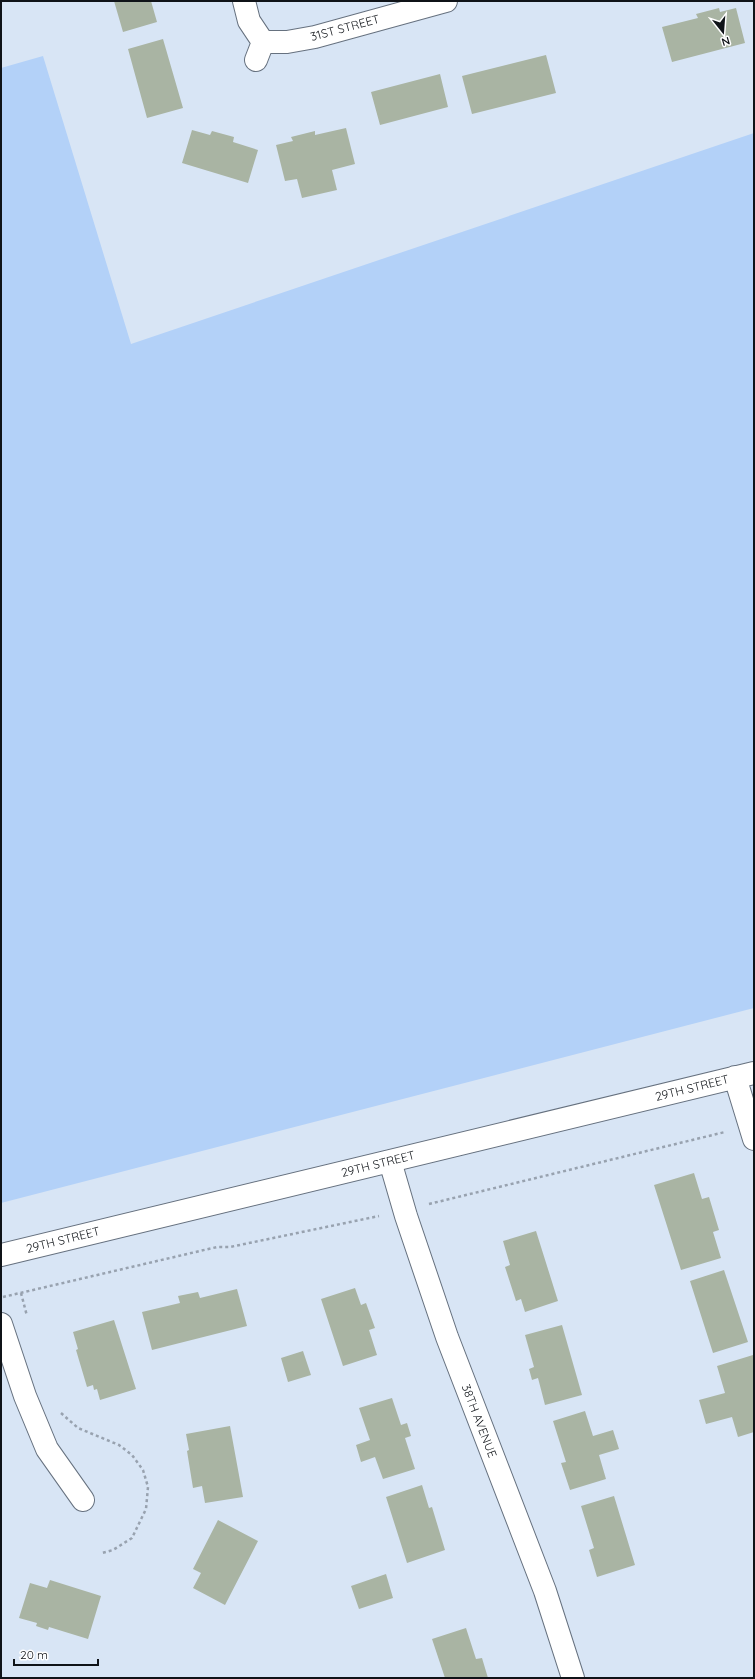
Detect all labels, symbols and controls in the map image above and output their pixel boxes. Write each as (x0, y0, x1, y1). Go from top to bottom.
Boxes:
street label: 31ST STREET (309, 11, 381, 44)
north arrow (703, 12, 743, 52)
text: N (720, 34, 732, 49)
street label: 29TH STREET (653, 1071, 730, 1104)
street label: 29TH STREET (339, 1147, 416, 1180)
street label: 29TH STREET (24, 1223, 101, 1256)
street label: 38TH AVENUE (459, 1382, 500, 1460)
scale bar (14, 1641, 98, 1667)
text: 20 m (20, 1647, 48, 1662)

